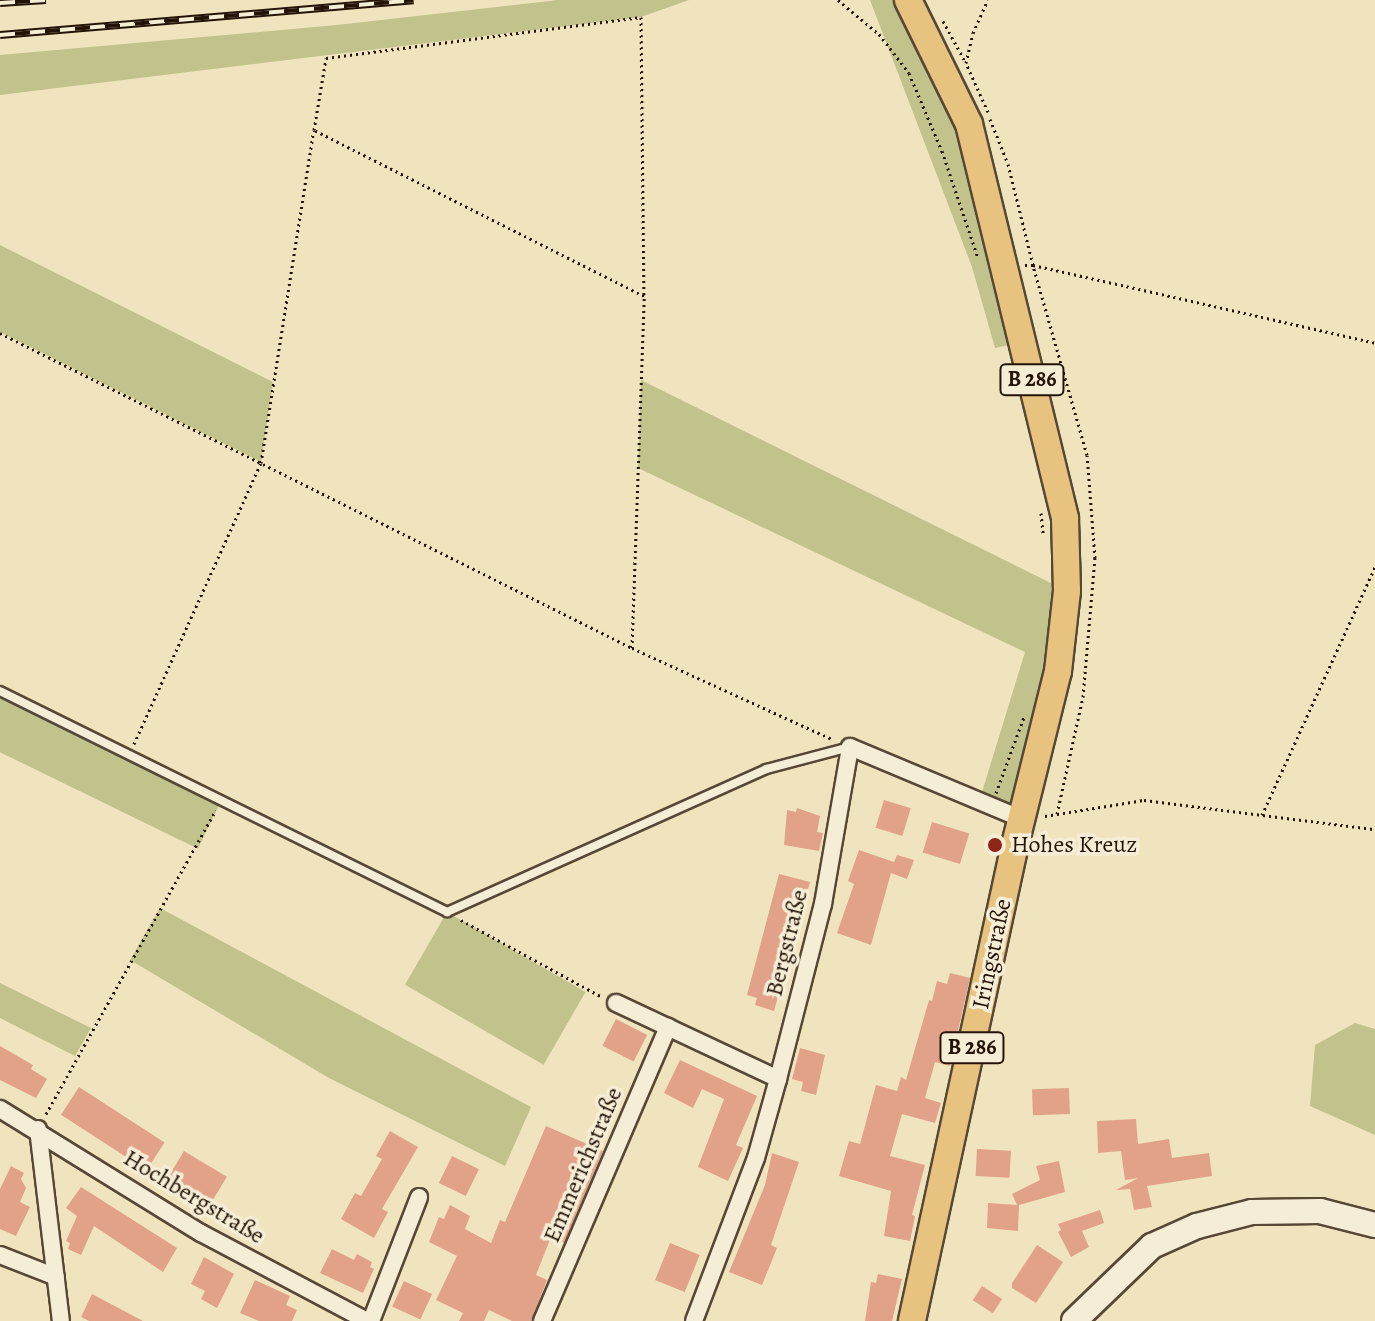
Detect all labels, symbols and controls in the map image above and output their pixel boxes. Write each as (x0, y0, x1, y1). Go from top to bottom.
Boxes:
road number: B 286 (998, 362, 1066, 398)
place label: Hohes Kreuz (1011, 831, 1137, 859)
marker: Hohes Kreuz (986, 836, 1004, 854)
street label: Bergstraße (760, 887, 814, 999)
street label: Iringstraße (966, 896, 1018, 1012)
road number: B 286 (938, 1030, 1006, 1066)
street label: Emmerichstraße (537, 1083, 629, 1247)
street label: Hochbergstraße (118, 1144, 270, 1250)

